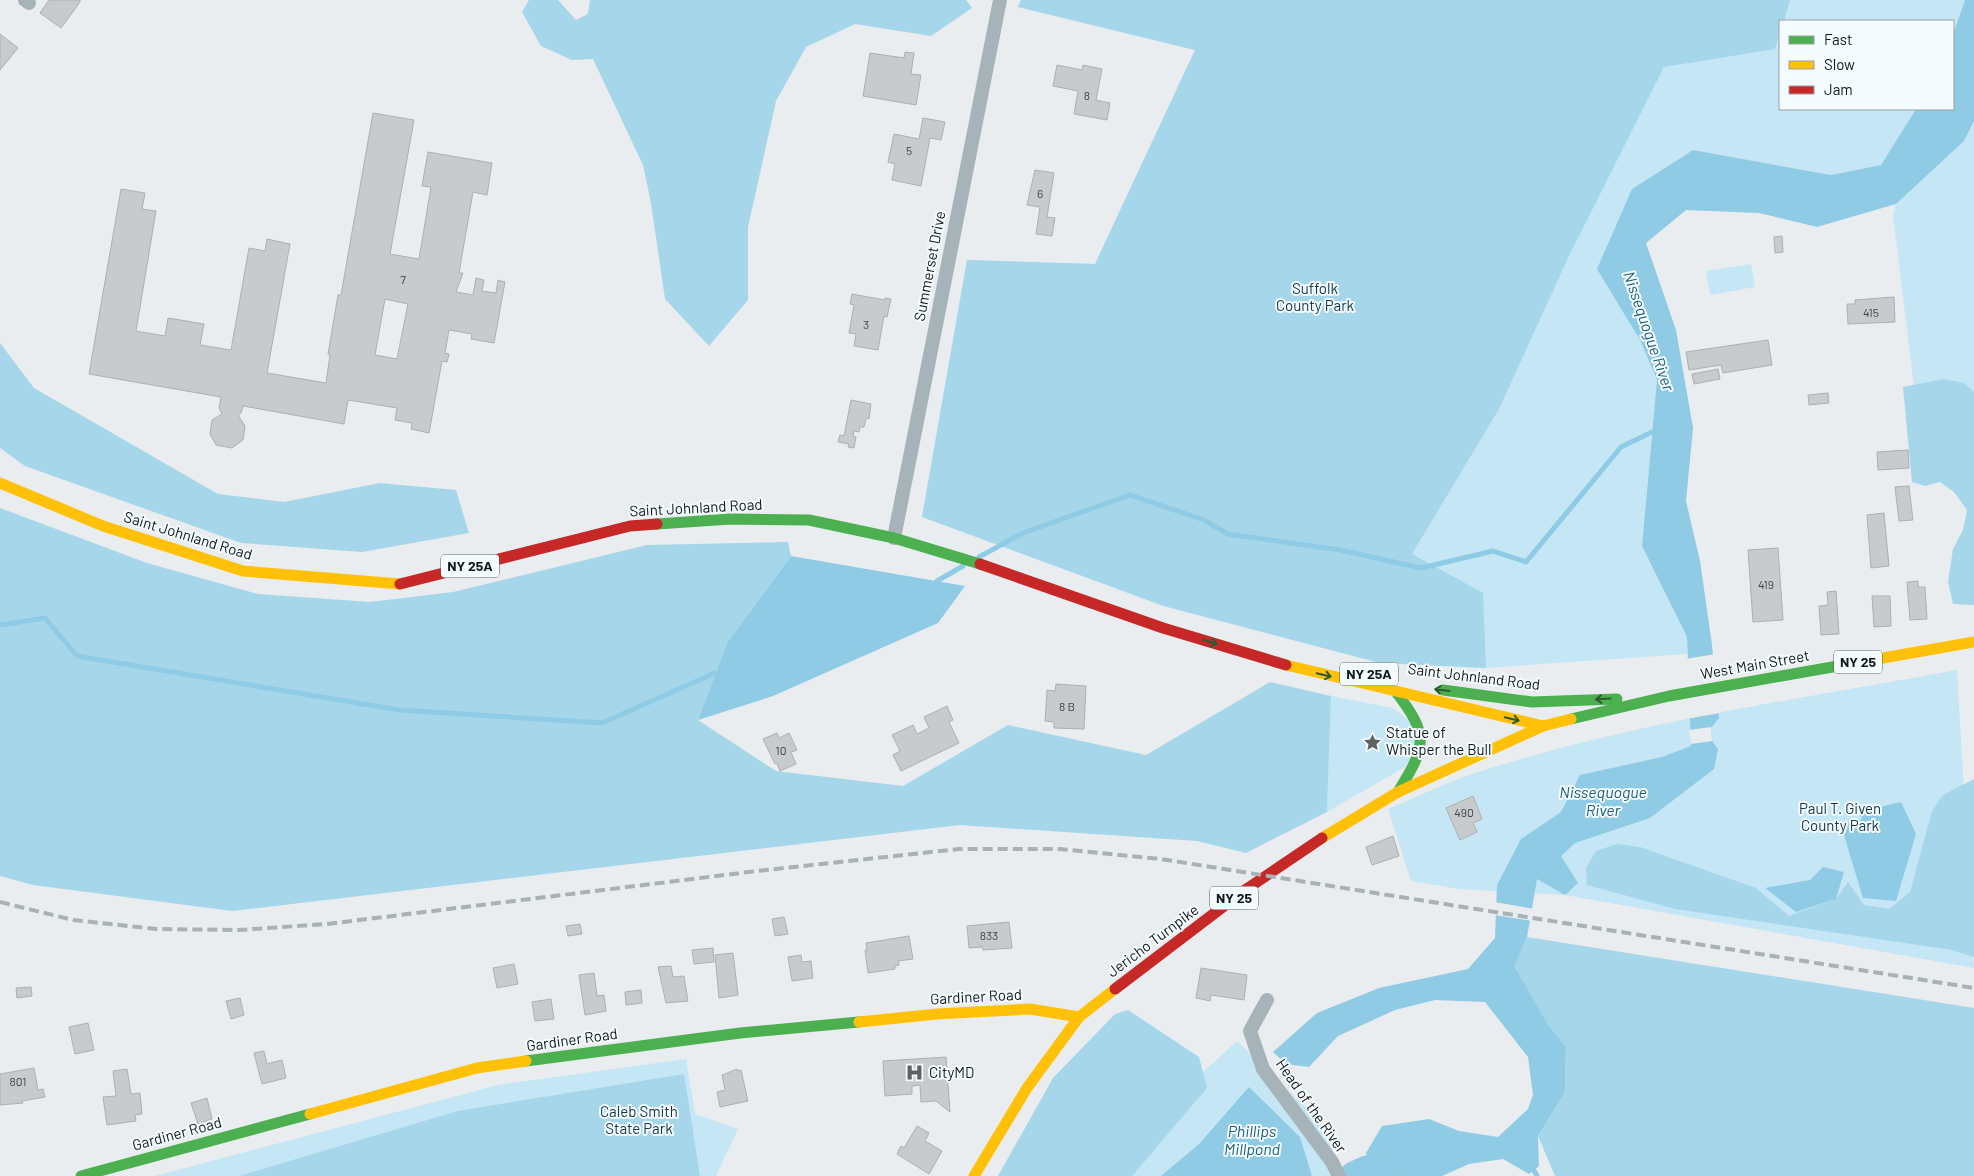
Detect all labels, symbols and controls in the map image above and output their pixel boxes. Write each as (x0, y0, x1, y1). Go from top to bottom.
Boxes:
legend (1779, 20, 1954, 110)
text: Fast (1824, 30, 1852, 48)
text: Slow (1824, 55, 1855, 73)
text: Jam (1824, 80, 1853, 98)
house number: 8 (1084, 88, 1090, 102)
house number: 5 (906, 143, 912, 157)
house number: 6 (1037, 186, 1043, 200)
street label: Summerset Drive (910, 209, 949, 322)
water label: Nissequogue River (1620, 269, 1679, 394)
house number: 7 (400, 272, 406, 286)
park label: Suffolk County Park (1276, 279, 1355, 314)
house number: 415 (1863, 305, 1879, 319)
house number: 3 (863, 317, 869, 331)
street label: Saint Johnland Road (629, 495, 763, 519)
street label: Saint Johnland Road (122, 507, 255, 563)
road number: NY 25A (441, 554, 499, 578)
house number: 419 (1758, 577, 1774, 591)
one-way arrow (1201, 638, 1217, 648)
street label: West Main Street (1699, 646, 1811, 682)
road number: NY 25 (1834, 650, 1882, 674)
street label: Saint Johnland Road (1407, 659, 1541, 693)
road number: NY 25A (1340, 662, 1398, 686)
one-way arrow (1316, 671, 1332, 680)
one-way arrow (1434, 685, 1450, 695)
one-way arrow (1596, 695, 1612, 704)
house number: 8 B (1059, 699, 1075, 713)
one-way arrow (1504, 715, 1520, 724)
place label: Statue of Whisper the Bull (1386, 723, 1492, 758)
place icon: Statue of Whisper the Bull (1362, 732, 1382, 752)
house number: 10 (776, 743, 786, 757)
water label: Nissequogue River (1559, 782, 1647, 819)
park label: Paul T. Given County Park (1799, 799, 1881, 834)
house number: 490 (1454, 805, 1474, 819)
road number: NY 25 (1210, 886, 1258, 910)
street label: Jericho Turnpike (1103, 900, 1202, 980)
house number: 833 (980, 928, 998, 942)
street label: Gardiner Road (930, 985, 1022, 1007)
street label: Gardiner Road (525, 1024, 619, 1054)
street label: Head of the River (1273, 1055, 1351, 1156)
hospital icon: CityMD (905, 1063, 925, 1083)
place label: CityMD (929, 1063, 974, 1081)
house number: 801 (10, 1074, 26, 1088)
park label: Caleb Smith State Park (600, 1102, 678, 1137)
street label: Gardiner Road (130, 1112, 223, 1154)
water label: Phillips Millpond (1224, 1121, 1280, 1158)

